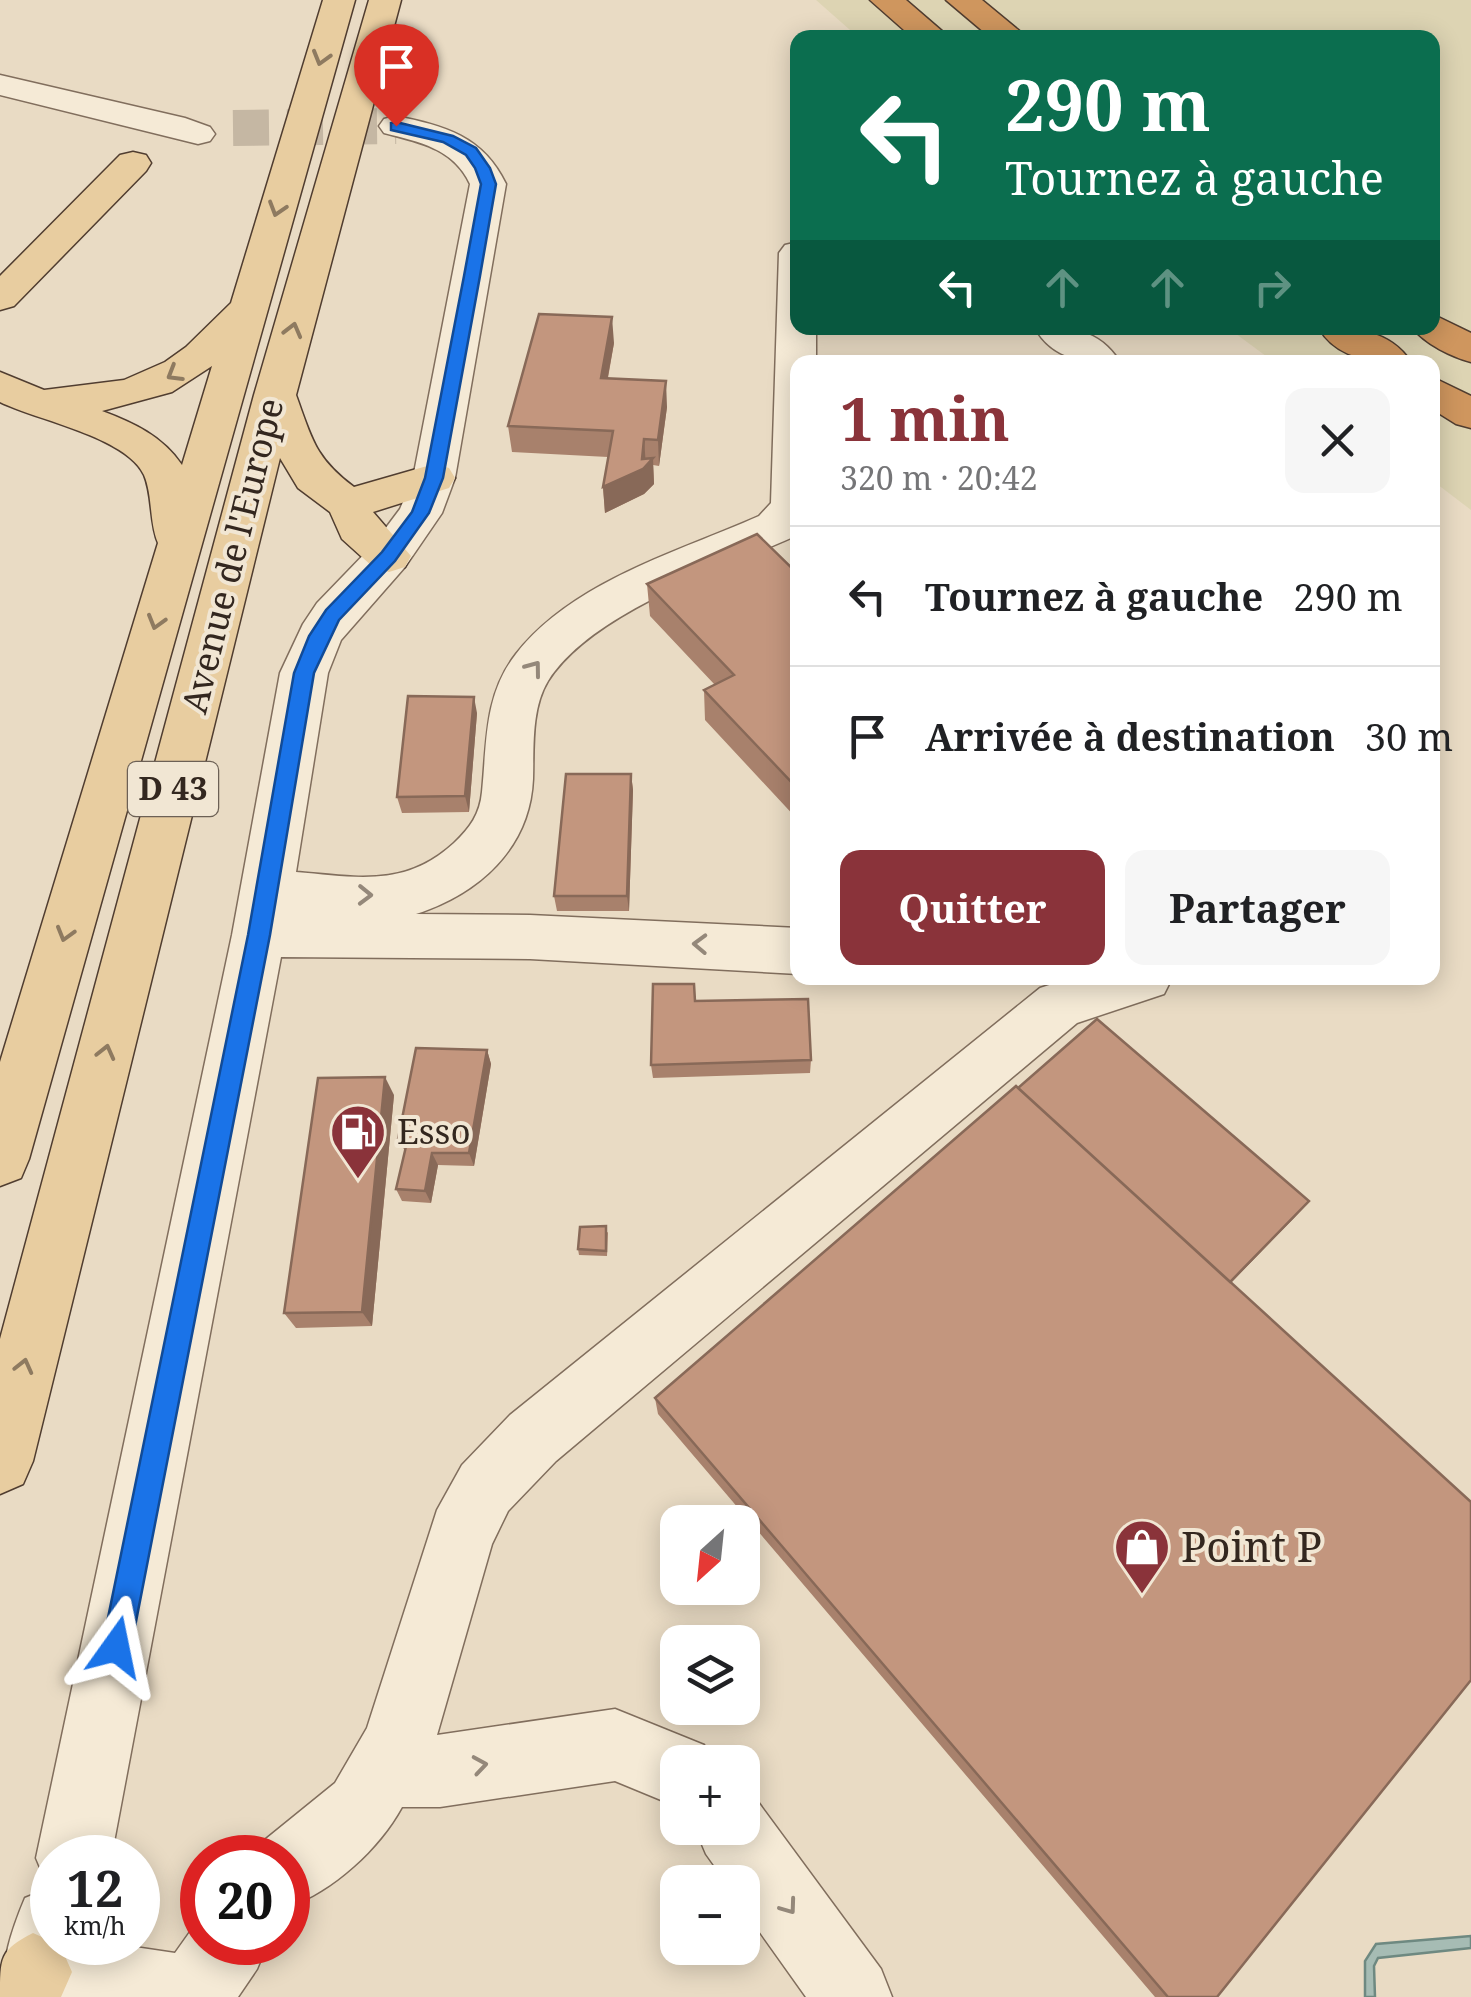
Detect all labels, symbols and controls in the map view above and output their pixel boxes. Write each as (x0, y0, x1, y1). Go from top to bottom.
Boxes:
pin (354, 24, 439, 127)
icon: arrive (369, 39, 424, 94)
one-way arrow (312, 48, 333, 65)
text: 290 m (1005, 56, 1211, 152)
icon: left (840, 70, 970, 200)
text: Tournez à gauche (1005, 147, 1384, 208)
one-way arrow (268, 200, 289, 217)
icon: left (930, 260, 985, 315)
icon: ahead (1035, 260, 1090, 315)
icon: ahead (1140, 260, 1195, 315)
icon: right (1245, 260, 1300, 315)
one-way arrow (281, 322, 302, 340)
one-way arrow (167, 362, 185, 381)
text: 1 min (840, 377, 1010, 459)
button: close (1285, 388, 1390, 493)
street label: Avenue de l'Europe (170, 393, 293, 718)
text: 320 m · 20:42 (840, 456, 1038, 499)
icon: left (840, 569, 895, 624)
text: Tournez à gauche (925, 570, 1263, 622)
text: 290 m (1293, 570, 1403, 622)
one-way arrow (146, 612, 167, 630)
one-way arrow (522, 661, 539, 679)
icon: arrive (840, 709, 895, 764)
text: Arrivée à destination (925, 710, 1335, 762)
text: 30 m (1365, 710, 1453, 762)
road number: D 43 (128, 762, 218, 816)
button: Quitter (840, 850, 1105, 965)
button: Partager (1125, 850, 1390, 965)
one-way arrow (358, 884, 373, 906)
one-way arrow (56, 925, 77, 942)
one-way arrow (692, 933, 708, 954)
one-way arrow (94, 1044, 115, 1061)
fuel station icon: Esso (328, 1102, 388, 1181)
place label: Esso (397, 1107, 471, 1154)
one-way arrow (13, 1358, 34, 1375)
north arrow (660, 1505, 760, 1605)
map controls (660, 1505, 760, 1965)
shop icon: Point P (1112, 1517, 1172, 1596)
place label: Point P (1181, 1517, 1322, 1574)
position arrow (64, 1595, 168, 1699)
button: layers (660, 1625, 760, 1725)
button: + (660, 1745, 760, 1845)
one-way arrow (471, 1756, 488, 1777)
speed limit sign: 20 (180, 1835, 310, 1965)
text: 12 (67, 1854, 123, 1922)
button: − (660, 1865, 760, 1965)
one-way arrow (777, 1896, 794, 1914)
text: km/h (64, 1908, 126, 1942)

